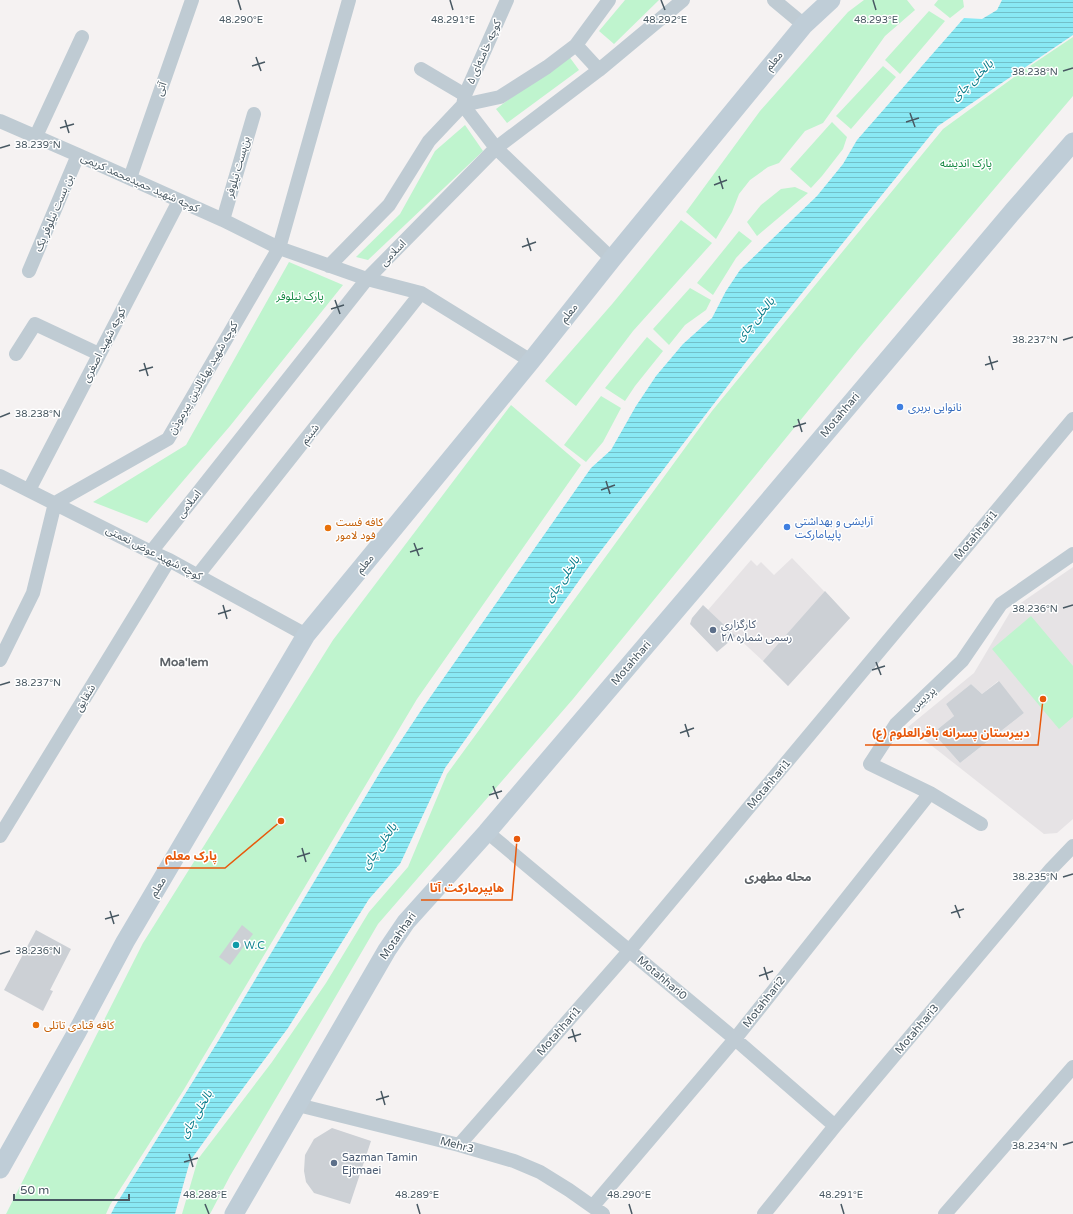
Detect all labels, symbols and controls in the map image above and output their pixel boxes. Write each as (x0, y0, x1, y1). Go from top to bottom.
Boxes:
text: 48.290°E (219, 14, 263, 26)
text: 48.291°E (431, 14, 475, 26)
text: 48.292°E (643, 14, 687, 26)
text: 48.293°E (854, 14, 898, 26)
street label: کوچه خامنه‌ای ۵ (464, 17, 505, 87)
street label: معلم (762, 49, 787, 75)
water label: بالخلی چای (948, 56, 997, 104)
text: 38.238°N (1012, 66, 1058, 78)
street label: آتی (153, 80, 170, 98)
street label: بن‌بست نیلوفر (223, 135, 253, 200)
text: 38.239°N (15, 139, 61, 151)
street label: کوچه شهید حمیدمحمد کریمی (78, 151, 202, 216)
park label: پارک اندیشه (940, 157, 992, 171)
street label: بن بست نیلوفر یک (32, 172, 76, 254)
street label: اسلامی (377, 237, 409, 269)
park label: پارک نیلوفر (275, 290, 324, 304)
water label: بالخلی چای (733, 294, 779, 344)
street label: معلم (557, 301, 582, 327)
street label: کوچه شهید اصغری (79, 305, 130, 385)
street label: کوچه شهید بهاءالدین پیرموذن (165, 319, 242, 437)
text: 38.237°N (1012, 334, 1058, 346)
street label: Motahhari (818, 390, 862, 440)
place label: نانوایی بربری (908, 401, 962, 414)
marker: نانوایی بربری (895, 402, 905, 412)
text: 38.238°N (15, 408, 61, 420)
street label: شبنم (298, 421, 324, 448)
street label: اسلامی (174, 488, 204, 520)
street label: Motahhari1 (951, 507, 1001, 563)
place label: آرایشی و بهداشتی پاپیامارکت (795, 515, 874, 542)
place label: کافه فست فود لامور (335, 516, 384, 542)
marker: آرایشی و بهداشتی پاپیامارکت (782, 522, 792, 532)
street label: کوچه شهید عوض نعمتی (103, 523, 205, 584)
marker: کافه فست فود لامور (323, 523, 333, 533)
street label: معلم (353, 552, 378, 578)
water label: بالخلی چای (541, 553, 584, 605)
text: 38.236°N (1012, 603, 1058, 615)
place label: کارگزاری رسمی شماره ۲۸ (721, 618, 792, 644)
marker: کارگزاری رسمی شماره ۲۸ (708, 625, 718, 635)
street label: Motahhari (608, 638, 654, 688)
district label: Moa'lem (160, 655, 208, 669)
text: 38.237°N (15, 677, 61, 689)
street label: شقایق (72, 682, 98, 714)
street label: پردیس (908, 684, 939, 715)
callout: دبیرستان پسرانه باقرالعلوم (ع) (865, 721, 1038, 745)
text: دبیرستان پسرانه باقرالعلوم (ع) (872, 726, 1030, 742)
street label: Motahhari1 (744, 756, 794, 812)
water label: بالخلی چای (358, 820, 401, 872)
callout: پارک معلم (157, 844, 225, 868)
text: پارک معلم (165, 849, 217, 865)
district label: محله مطهری (745, 870, 812, 884)
text: 38.235°N (1012, 871, 1058, 883)
street label: معلم (147, 874, 171, 900)
callout: هایپرمارکت آتا (421, 876, 512, 900)
text: هایپرمارکت آتا (430, 881, 505, 897)
street label: Motahhari (377, 910, 419, 962)
place label: W.C (244, 939, 265, 952)
marker: W.C (231, 940, 241, 950)
text: 38.236°N (15, 945, 61, 957)
street label: Motahhari0 (634, 953, 690, 1003)
street label: Motahhari2 (740, 974, 788, 1030)
street label: Motahhari3 (892, 1001, 942, 1057)
street label: Motahhari1 (534, 1004, 584, 1058)
place label: کافه قنادی تاتلی (44, 1019, 115, 1032)
marker: کافه قنادی تاتلی (31, 1020, 41, 1030)
water label: بالخلی چای (177, 1087, 217, 1141)
street label: Mehr3 (439, 1134, 475, 1156)
text: 38.234°N (1012, 1140, 1058, 1152)
place label: Sazman Tamin Ejtmaei (342, 1151, 418, 1177)
marker: Sazman Tamin Ejtmaei (329, 1158, 339, 1168)
scale bar (14, 1176, 129, 1202)
text: 50 m (20, 1183, 49, 1197)
text: 48.288°E (183, 1189, 227, 1201)
text: 48.289°E (395, 1189, 439, 1201)
text: 48.290°E (607, 1189, 651, 1201)
text: 48.291°E (819, 1189, 863, 1201)

